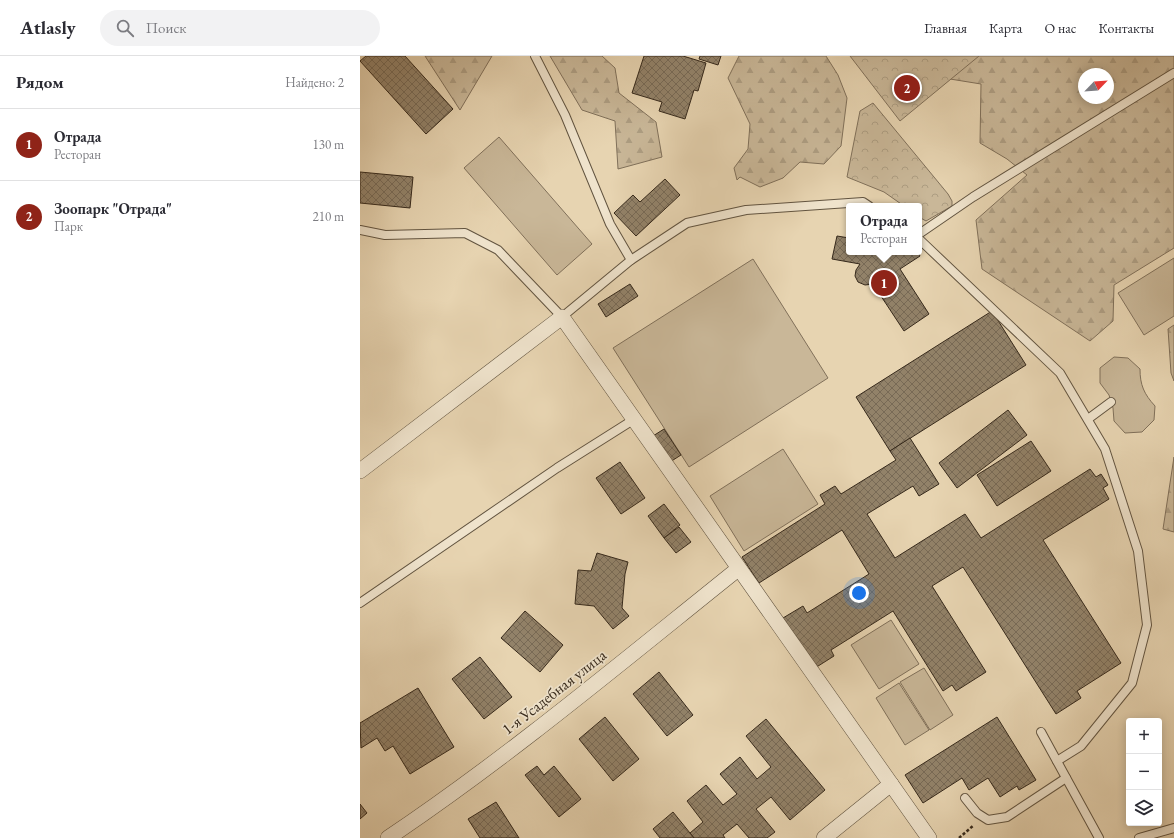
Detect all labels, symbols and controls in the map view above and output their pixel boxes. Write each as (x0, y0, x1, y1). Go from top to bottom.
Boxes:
search box (100, 10, 380, 46)
text: Atlasly (20, 15, 76, 40)
icon: search (114, 17, 136, 39)
text: Поиск (146, 18, 187, 37)
text: Главная (924, 19, 967, 37)
text: Карта (989, 19, 1022, 37)
text: О нас (1044, 19, 1076, 37)
text: Контакты (1098, 19, 1154, 37)
north arrow (1078, 68, 1114, 104)
text: Рядом (16, 71, 64, 93)
pin: 2 (894, 73, 920, 103)
text: Найдено: 2 (285, 74, 344, 91)
text: Отрада (54, 127, 101, 146)
text: 1 (26, 136, 32, 153)
text: 130 m (313, 136, 344, 153)
text: Ресторан (54, 146, 101, 163)
text: Зоопарк "Отрада" (54, 199, 172, 218)
popup (846, 203, 922, 255)
text: 2 (26, 208, 32, 225)
text: 210 m (313, 208, 344, 225)
text: Отрада (860, 211, 908, 230)
text: Парк (54, 218, 83, 235)
text: Ресторан (860, 230, 907, 247)
pin: 1 (871, 268, 897, 298)
your location (849, 583, 869, 603)
street label: 1-я Усадебная улица (497, 644, 611, 739)
map controls (1126, 718, 1162, 826)
button: + (1126, 718, 1162, 754)
button: − (1126, 754, 1162, 790)
button: layers (1126, 790, 1162, 826)

